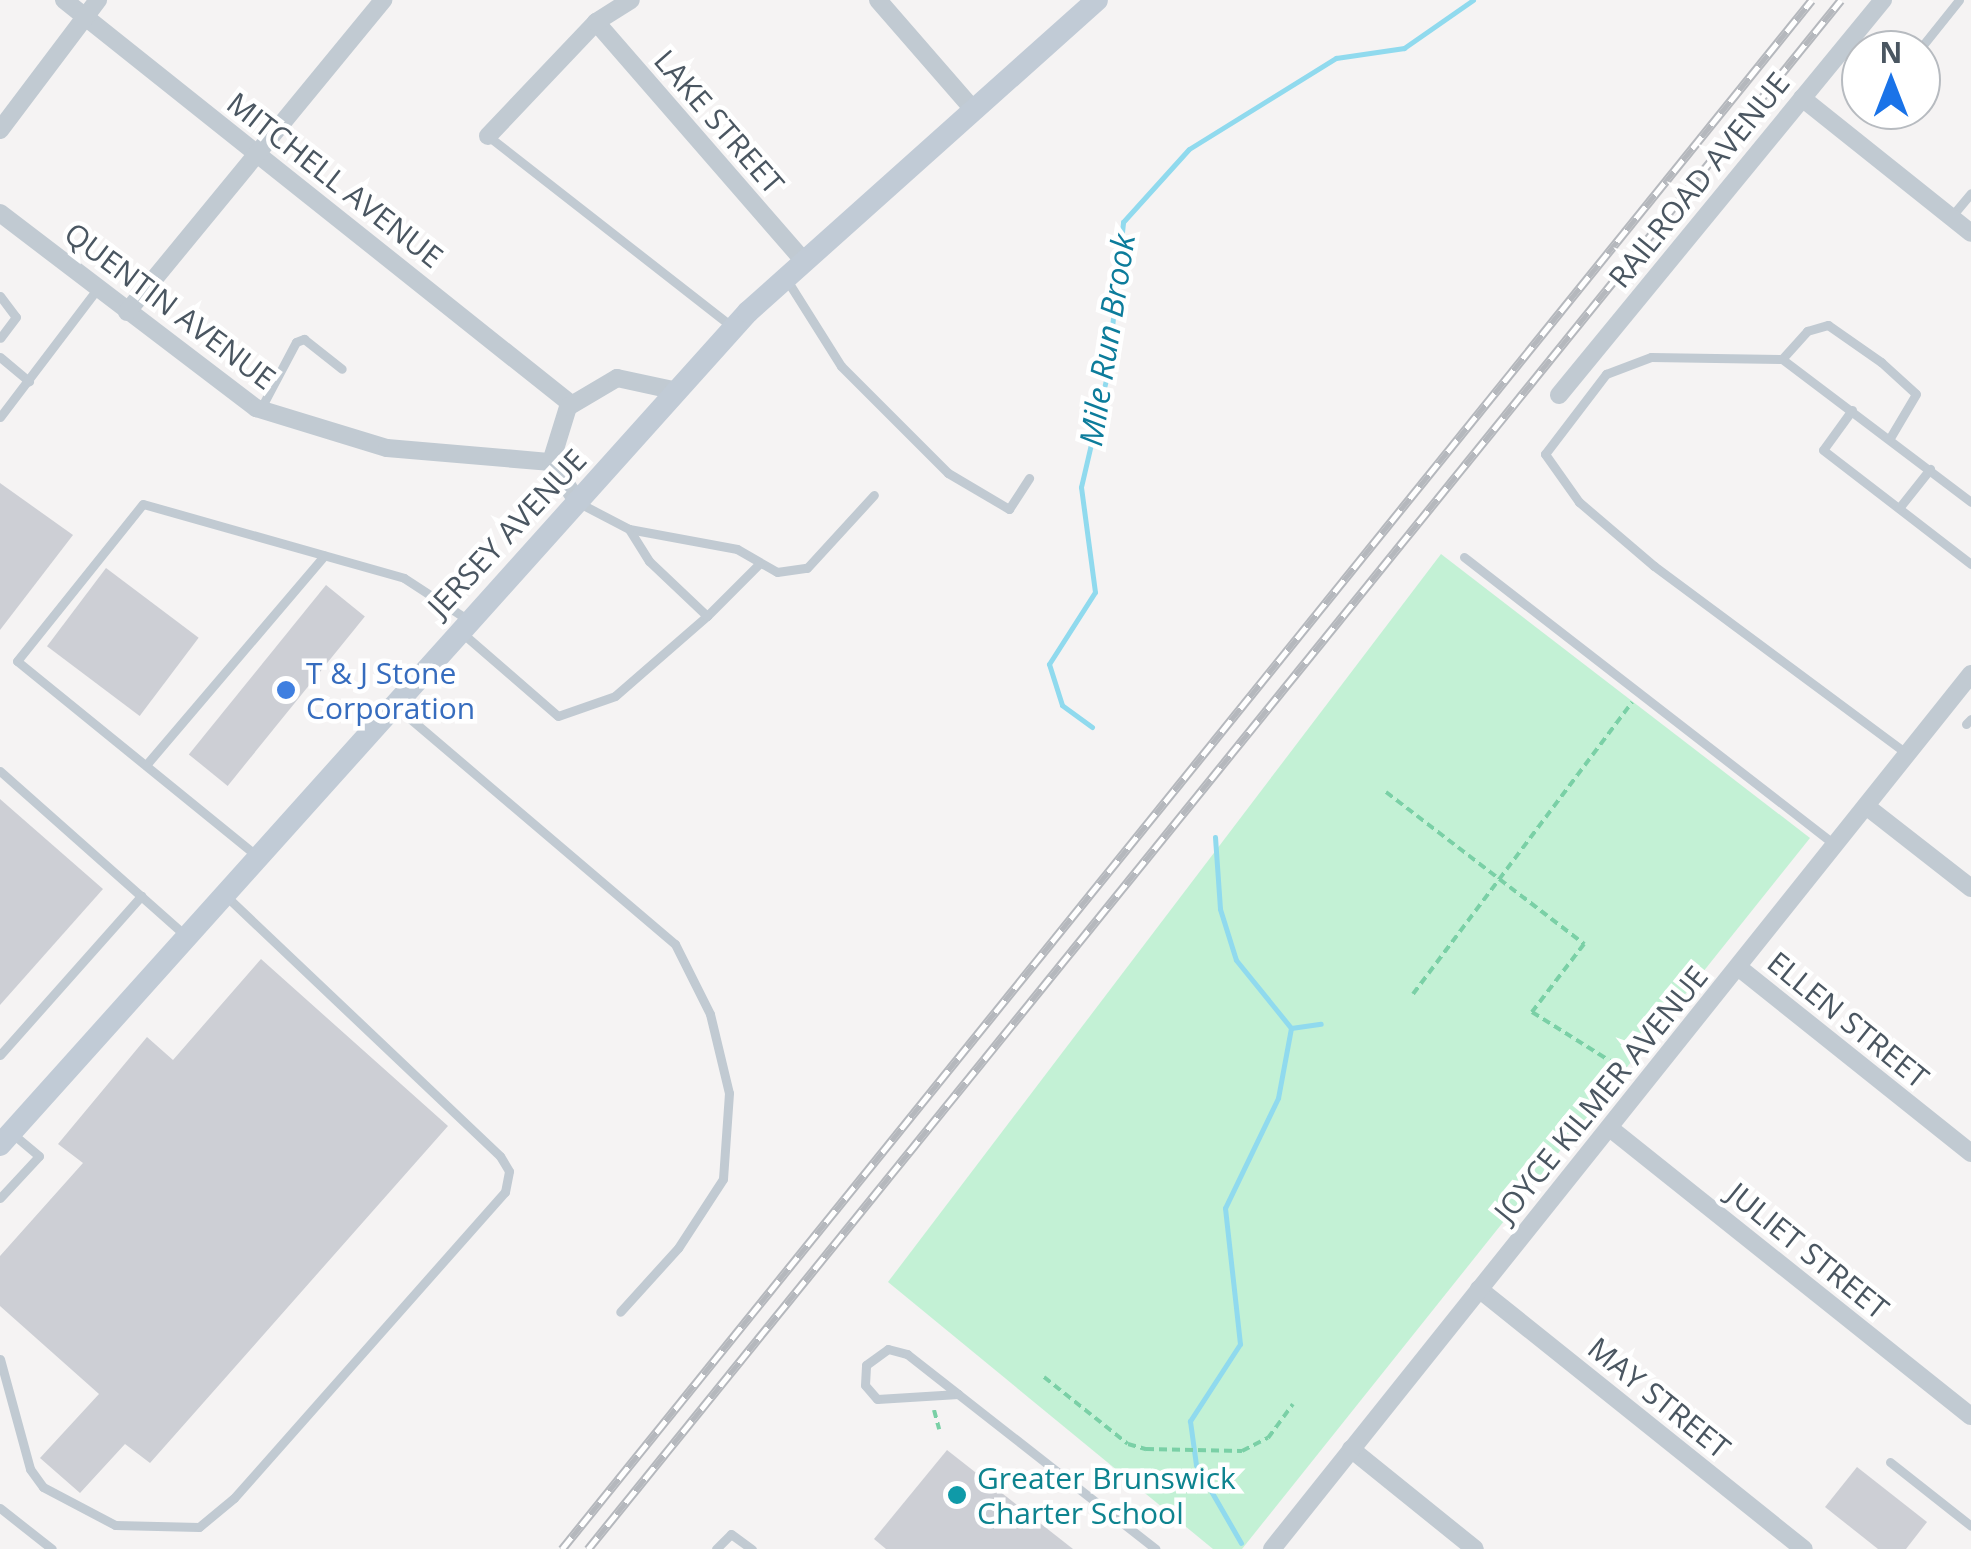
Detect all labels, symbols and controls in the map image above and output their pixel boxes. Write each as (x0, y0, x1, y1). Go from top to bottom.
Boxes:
north arrow (1841, 30, 1941, 130)
text: N (1880, 33, 1902, 71)
street label: LAKE STREET (647, 43, 791, 201)
street label: RAILROAD AVENUE (1601, 65, 1797, 295)
street label: MITCHELL AVENUE (220, 85, 450, 275)
street label: QUENTIN AVENUE (58, 215, 282, 397)
water label: Mile Run Brook (1071, 231, 1143, 449)
street label: JERSEY AVENUE (420, 442, 594, 624)
place label: T & J Stone Corporation (306, 655, 475, 726)
marker: T & J Stone Corporation (275, 679, 297, 701)
street label: ELLEN STREET (1760, 944, 1936, 1096)
street label: JOYCE KILMER AVENUE (1487, 959, 1715, 1229)
street label: JULIET STREET (1720, 1175, 1896, 1327)
street label: MAY STREET (1581, 1330, 1737, 1466)
place label: Greater Brunswick Charter School (977, 1460, 1236, 1530)
marker: Greater Brunswick Charter School (946, 1484, 968, 1506)

